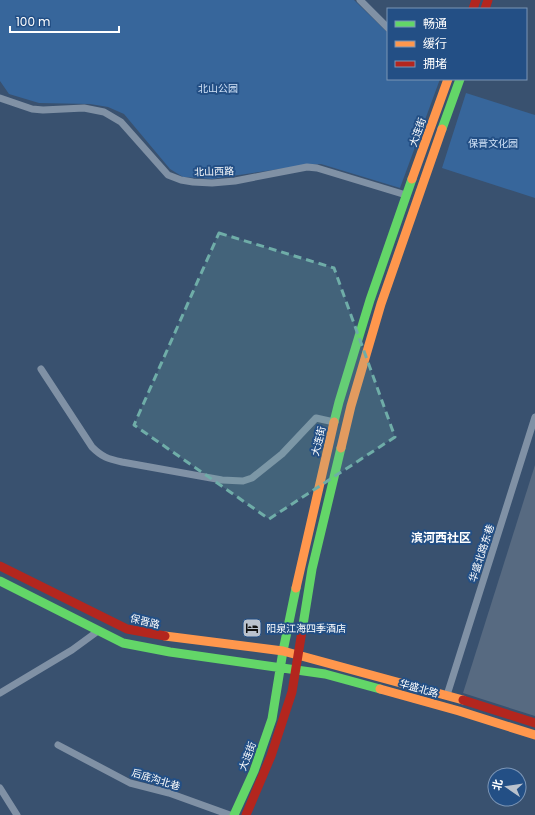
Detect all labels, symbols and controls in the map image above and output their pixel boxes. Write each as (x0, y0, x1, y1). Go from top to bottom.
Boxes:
scale bar (10, 8, 119, 34)
legend (387, 8, 527, 80)
text: 100 m (16, 13, 50, 30)
text: 畅通 (423, 15, 447, 32)
text: 缓行 (423, 35, 447, 52)
text: 拥堵 (423, 55, 447, 72)
park label: 北山公园 (198, 81, 238, 96)
street label: 大连街 (405, 116, 430, 149)
park label: 保晋文化园 (468, 136, 518, 151)
street label: 北山西路 (194, 163, 234, 180)
street label: 大连街 (308, 425, 329, 457)
street label: 华盛北路东巷 (465, 522, 498, 584)
district label: 滨河西社区 (411, 529, 471, 546)
street label: 保晋路 (129, 611, 161, 632)
hotel icon: 阳泉江海四季酒店 (241, 617, 263, 639)
place label: 阳泉江海四季酒店 (266, 621, 346, 636)
street label: 华盛北路 (398, 676, 440, 701)
street label: 大连街 (235, 739, 260, 773)
street label: 后底沟北巷 (130, 765, 182, 794)
north arrow (487, 767, 527, 807)
text: 北 (488, 778, 506, 792)

